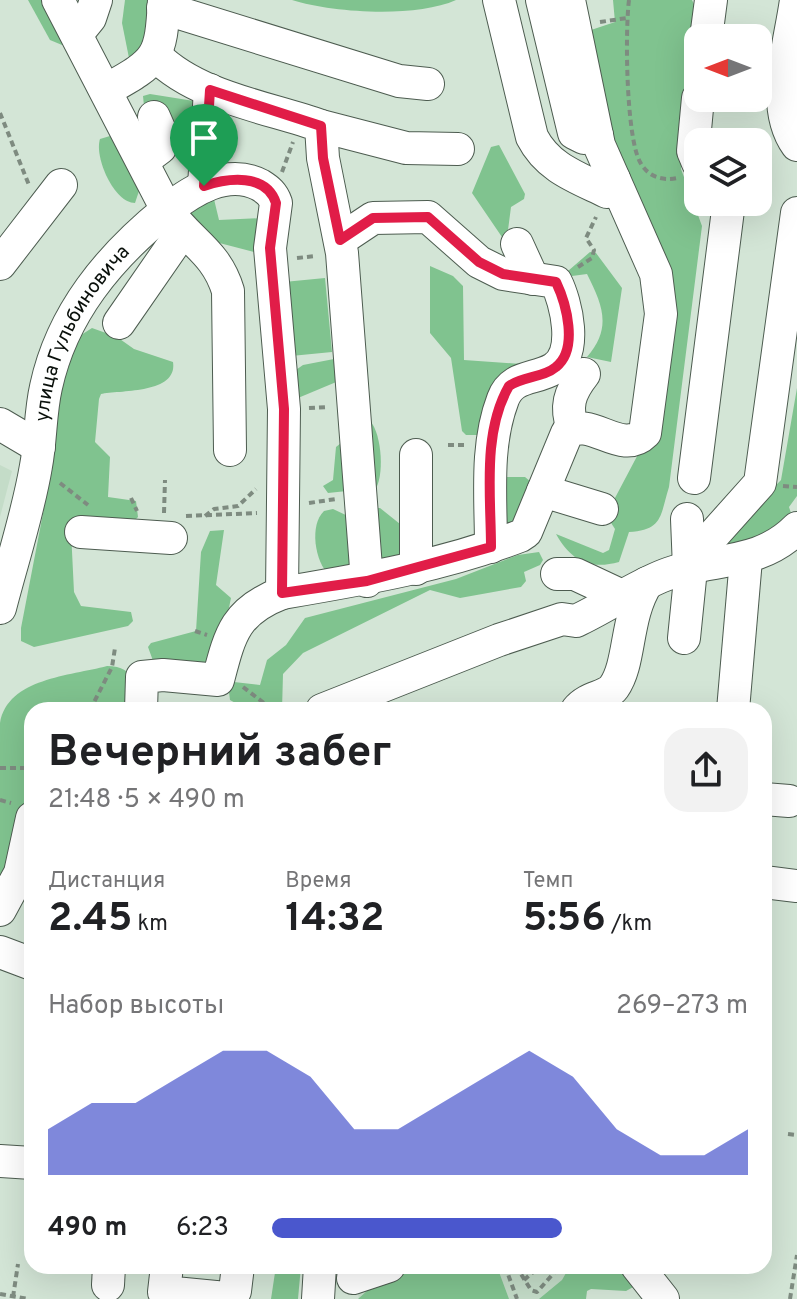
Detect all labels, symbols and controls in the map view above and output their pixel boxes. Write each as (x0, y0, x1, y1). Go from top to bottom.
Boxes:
north arrow (684, 24, 772, 112)
map controls (684, 24, 772, 216)
pin (170, 104, 238, 186)
icon: arrive (182, 116, 226, 160)
button: layers (684, 128, 772, 216)
street label: улица Гульбиновича (30, 240, 136, 423)
text: Вечерний забег (48, 726, 392, 782)
button: share (664, 728, 748, 812)
text: 21:48 · 5 × 490 m (48, 784, 245, 817)
text: Дистанция (48, 868, 165, 895)
text: Время (285, 868, 351, 895)
text: Темп (523, 868, 573, 895)
text: 2.45 (48, 895, 132, 945)
text: 14:32 (285, 895, 384, 945)
text: 5:56 (523, 895, 606, 945)
text: km (132, 911, 168, 938)
text: /km (606, 911, 652, 938)
text: Набор высоты (48, 990, 224, 1023)
text: 269–273 m (616, 990, 748, 1023)
text: 490 m (48, 1212, 127, 1245)
text: 6:23 (176, 1212, 229, 1245)

